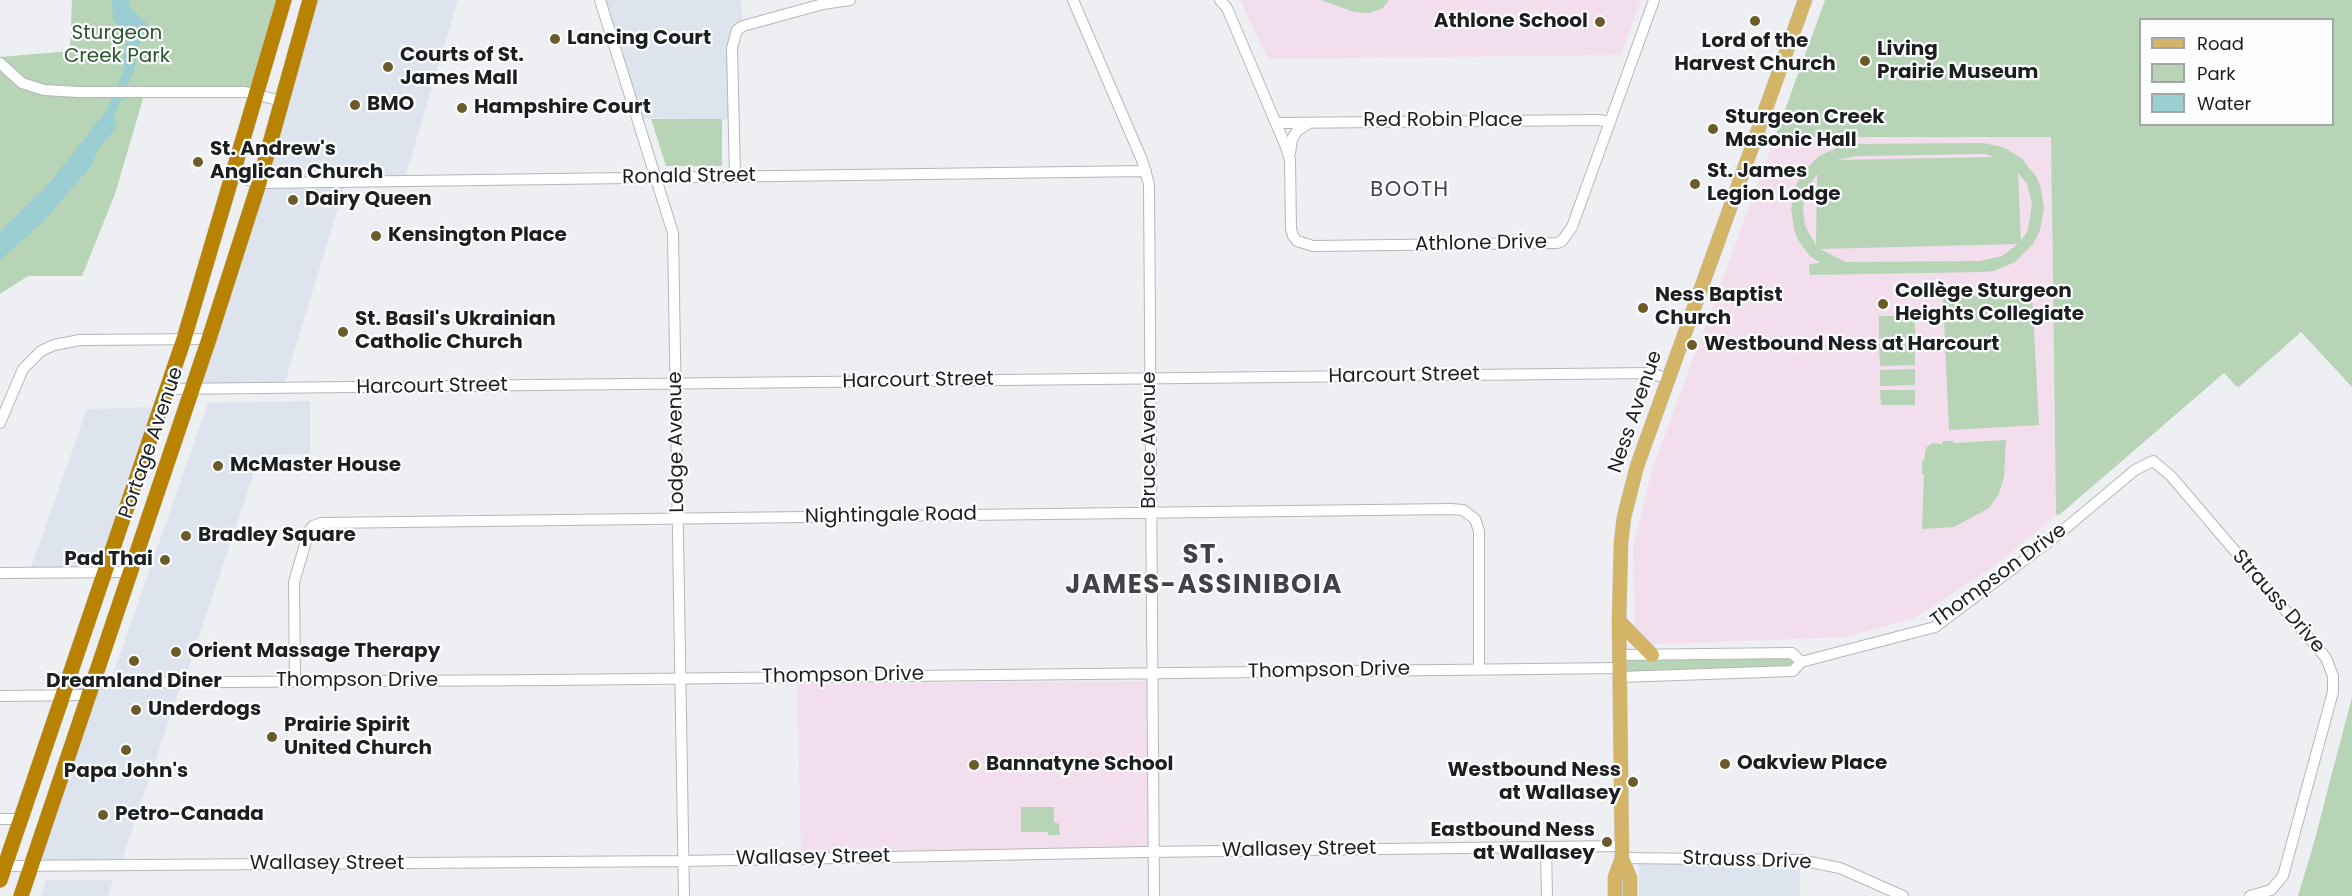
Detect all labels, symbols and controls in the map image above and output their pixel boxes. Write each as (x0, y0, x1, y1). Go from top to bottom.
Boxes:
place label: Athlone School (1434, 10, 1588, 34)
marker: Lord of the Harvest Church (1748, 14, 1762, 28)
marker: Athlone School (1593, 15, 1607, 29)
legend (2139, 18, 2334, 126)
park label: Sturgeon Creek Park (64, 22, 170, 69)
place label: Lancing Court (567, 27, 711, 51)
place label: Lord of the Harvest Church (1674, 30, 1836, 77)
text: Road (2197, 31, 2244, 56)
marker: Lancing Court (548, 32, 562, 46)
place label: Living Prairie Museum (1877, 38, 2039, 85)
place label: Courts of St. James Mall (400, 44, 524, 91)
marker: Living Prairie Museum (1858, 54, 1872, 68)
marker: Courts of St. James Mall (381, 60, 395, 74)
text: Park (2197, 61, 2236, 86)
text: Water (2197, 91, 2251, 116)
place label: BMO (367, 93, 414, 117)
place label: Hampshire Court (474, 96, 651, 120)
marker: BMO (348, 98, 362, 112)
marker: Hampshire Court (455, 101, 469, 115)
place label: Sturgeon Creek Masonic Hall (1725, 106, 1885, 153)
street label: Red Robin Place (1363, 109, 1523, 133)
marker: Sturgeon Creek Masonic Hall (1706, 122, 1720, 136)
place label: St. Andrew's Anglican Church (210, 138, 383, 185)
marker: St. Andrew's Anglican Church (191, 155, 205, 169)
place label: St. James Legion Lodge (1707, 160, 1841, 207)
street label: Ronald Street (622, 164, 756, 190)
marker: St. James Legion Lodge (1688, 177, 1702, 191)
district label: BOOTH (1370, 178, 1450, 204)
place label: Dairy Queen (305, 188, 432, 212)
marker: Dairy Queen (286, 193, 300, 207)
place label: Kensington Place (388, 224, 567, 248)
marker: Kensington Place (369, 229, 383, 243)
street label: Athlone Drive (1415, 231, 1547, 257)
place label: Collège Sturgeon Heights Collegiate (1895, 280, 2084, 327)
place label: Ness Baptist Church (1655, 284, 1783, 331)
marker: Collège Sturgeon Heights Collegiate (1876, 297, 1890, 311)
marker: Ness Baptist Church (1636, 301, 1650, 315)
place label: St. Basil's Ukrainian Catholic Church (355, 308, 556, 355)
marker: St. Basil's Ukrainian Catholic Church (336, 325, 350, 339)
place label: Westbound Ness at Harcourt (1704, 333, 1999, 357)
marker: Westbound Ness at Harcourt (1685, 338, 1699, 352)
street label: Ness Avenue (1604, 348, 1668, 476)
street label: Harcourt Street (1328, 363, 1480, 389)
street label: Portage Avenue (115, 364, 189, 522)
street label: Harcourt Street (842, 368, 994, 394)
street label: Lodge Avenue (664, 371, 690, 513)
street label: Bruce Avenue (1138, 371, 1162, 509)
street label: Harcourt Street (356, 374, 508, 400)
place label: McMaster House (230, 454, 401, 478)
marker: McMaster House (211, 459, 225, 473)
street label: Nightingale Road (805, 503, 977, 529)
street label: Thompson Drive (1926, 519, 2072, 633)
place label: Bradley Square (198, 524, 356, 548)
marker: Bradley Square (179, 529, 193, 543)
district label: ST. JAMES-ASSINIBOIA (1065, 540, 1343, 602)
street label: Strauss Drive (2227, 545, 2329, 659)
place label: Pad Thai (64, 548, 153, 572)
marker: Pad Thai (158, 553, 172, 567)
place label: Orient Massage Therapy (188, 640, 440, 664)
marker: Orient Massage Therapy (169, 645, 183, 659)
marker: Dreamland Diner (127, 654, 141, 668)
street label: Thompson Drive (1248, 658, 1410, 684)
street label: Thompson Drive (762, 663, 924, 689)
street label: Thompson Drive (276, 669, 438, 693)
place label: Dreamland Diner (46, 670, 222, 694)
place label: Underdogs (148, 698, 261, 722)
marker: Underdogs (129, 703, 143, 717)
place label: Prairie Spirit United Church (284, 714, 432, 761)
marker: Prairie Spirit United Church (265, 730, 279, 744)
marker: Papa John's (119, 743, 133, 757)
place label: Oakview Place (1737, 752, 1887, 776)
place label: Bannatyne School (986, 753, 1173, 777)
marker: Oakview Place (1718, 757, 1732, 771)
marker: Bannatyne School (967, 758, 981, 772)
place label: Westbound Ness at Wallasey (1448, 759, 1621, 806)
place label: Papa John's (64, 760, 188, 784)
marker: Westbound Ness at Wallasey (1626, 775, 1640, 789)
place label: Petro-Canada (115, 803, 264, 827)
marker: Petro-Canada (96, 808, 110, 822)
place label: Eastbound Ness at Wallasey (1431, 819, 1595, 866)
marker: Eastbound Ness at Wallasey (1600, 835, 1614, 849)
street label: Wallasey Street (1222, 837, 1376, 863)
street label: Wallasey Street (736, 845, 890, 871)
street label: Strauss Drive (1682, 847, 1812, 875)
street label: Wallasey Street (250, 852, 404, 876)

